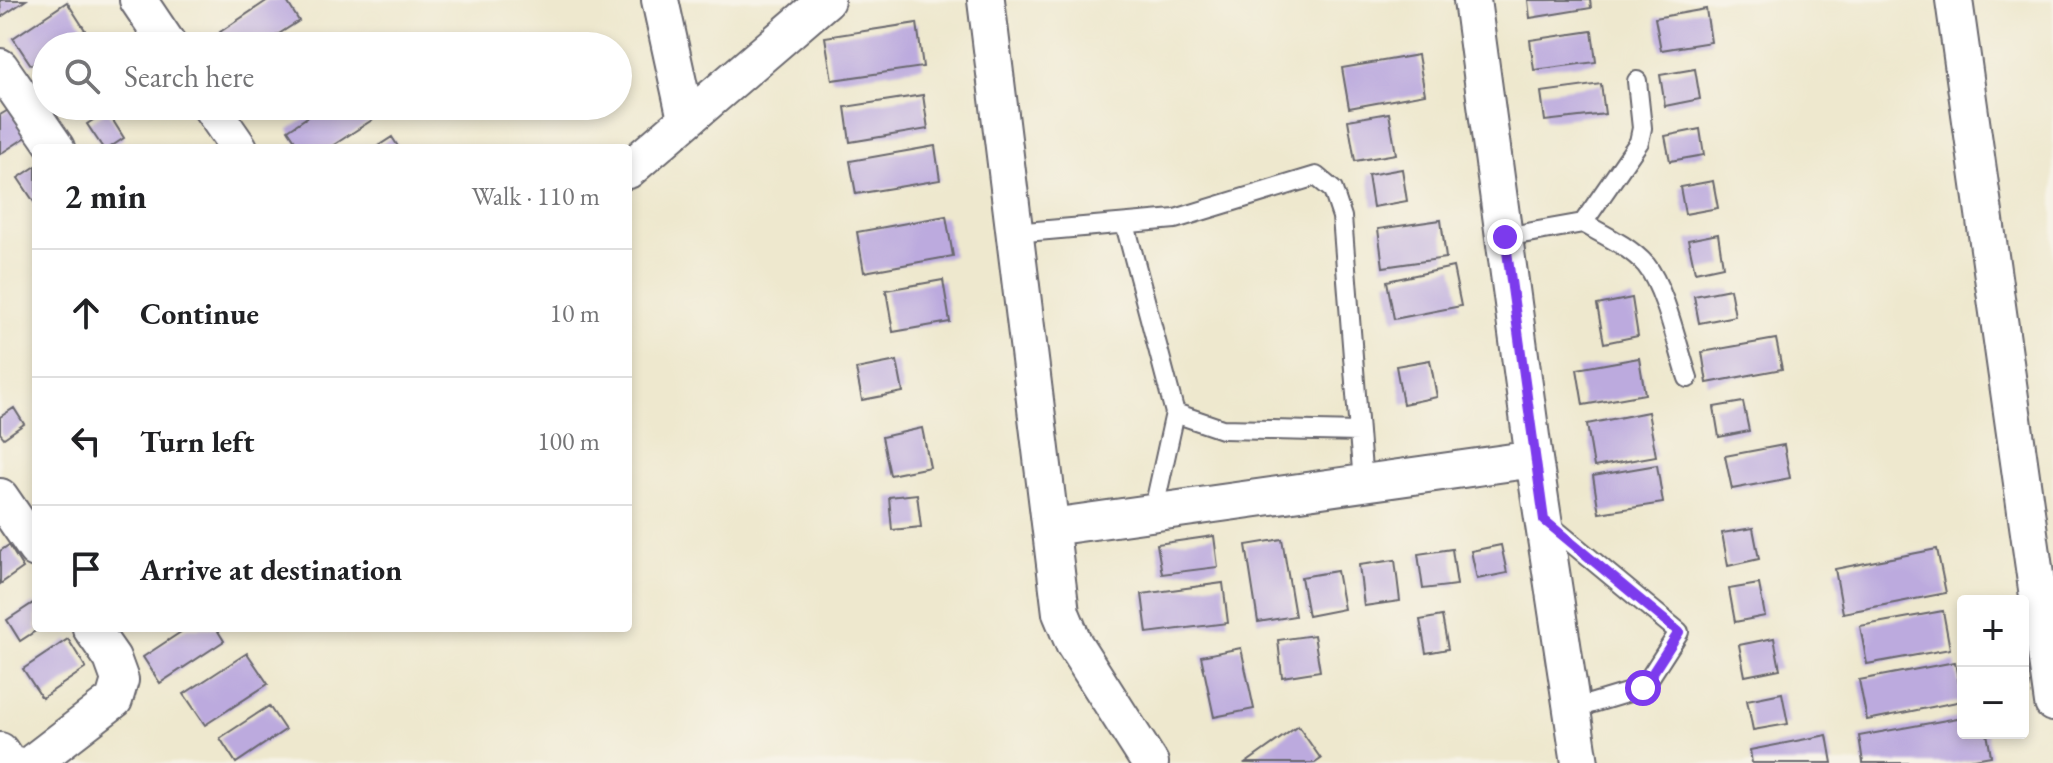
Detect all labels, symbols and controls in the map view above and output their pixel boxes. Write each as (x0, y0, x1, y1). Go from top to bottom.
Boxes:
search box (32, 32, 632, 120)
icon: search (60, 54, 104, 98)
text: Search here (124, 57, 254, 96)
text: 2 min (64, 174, 147, 218)
text: Walk · 110 m (472, 179, 600, 213)
route end (1487, 219, 1523, 255)
icon: ahead (64, 291, 108, 335)
text: Continue (140, 294, 259, 333)
text: 10 m (550, 296, 600, 330)
icon: left (64, 419, 108, 463)
text: Turn left (140, 422, 254, 461)
text: 100 m (537, 424, 600, 458)
icon: arrive (64, 547, 108, 591)
text: Arrive at destination (140, 550, 402, 589)
map controls (1957, 595, 2029, 739)
button: + (1957, 595, 2029, 667)
button: − (1957, 667, 2029, 739)
route start (1625, 670, 1661, 706)

